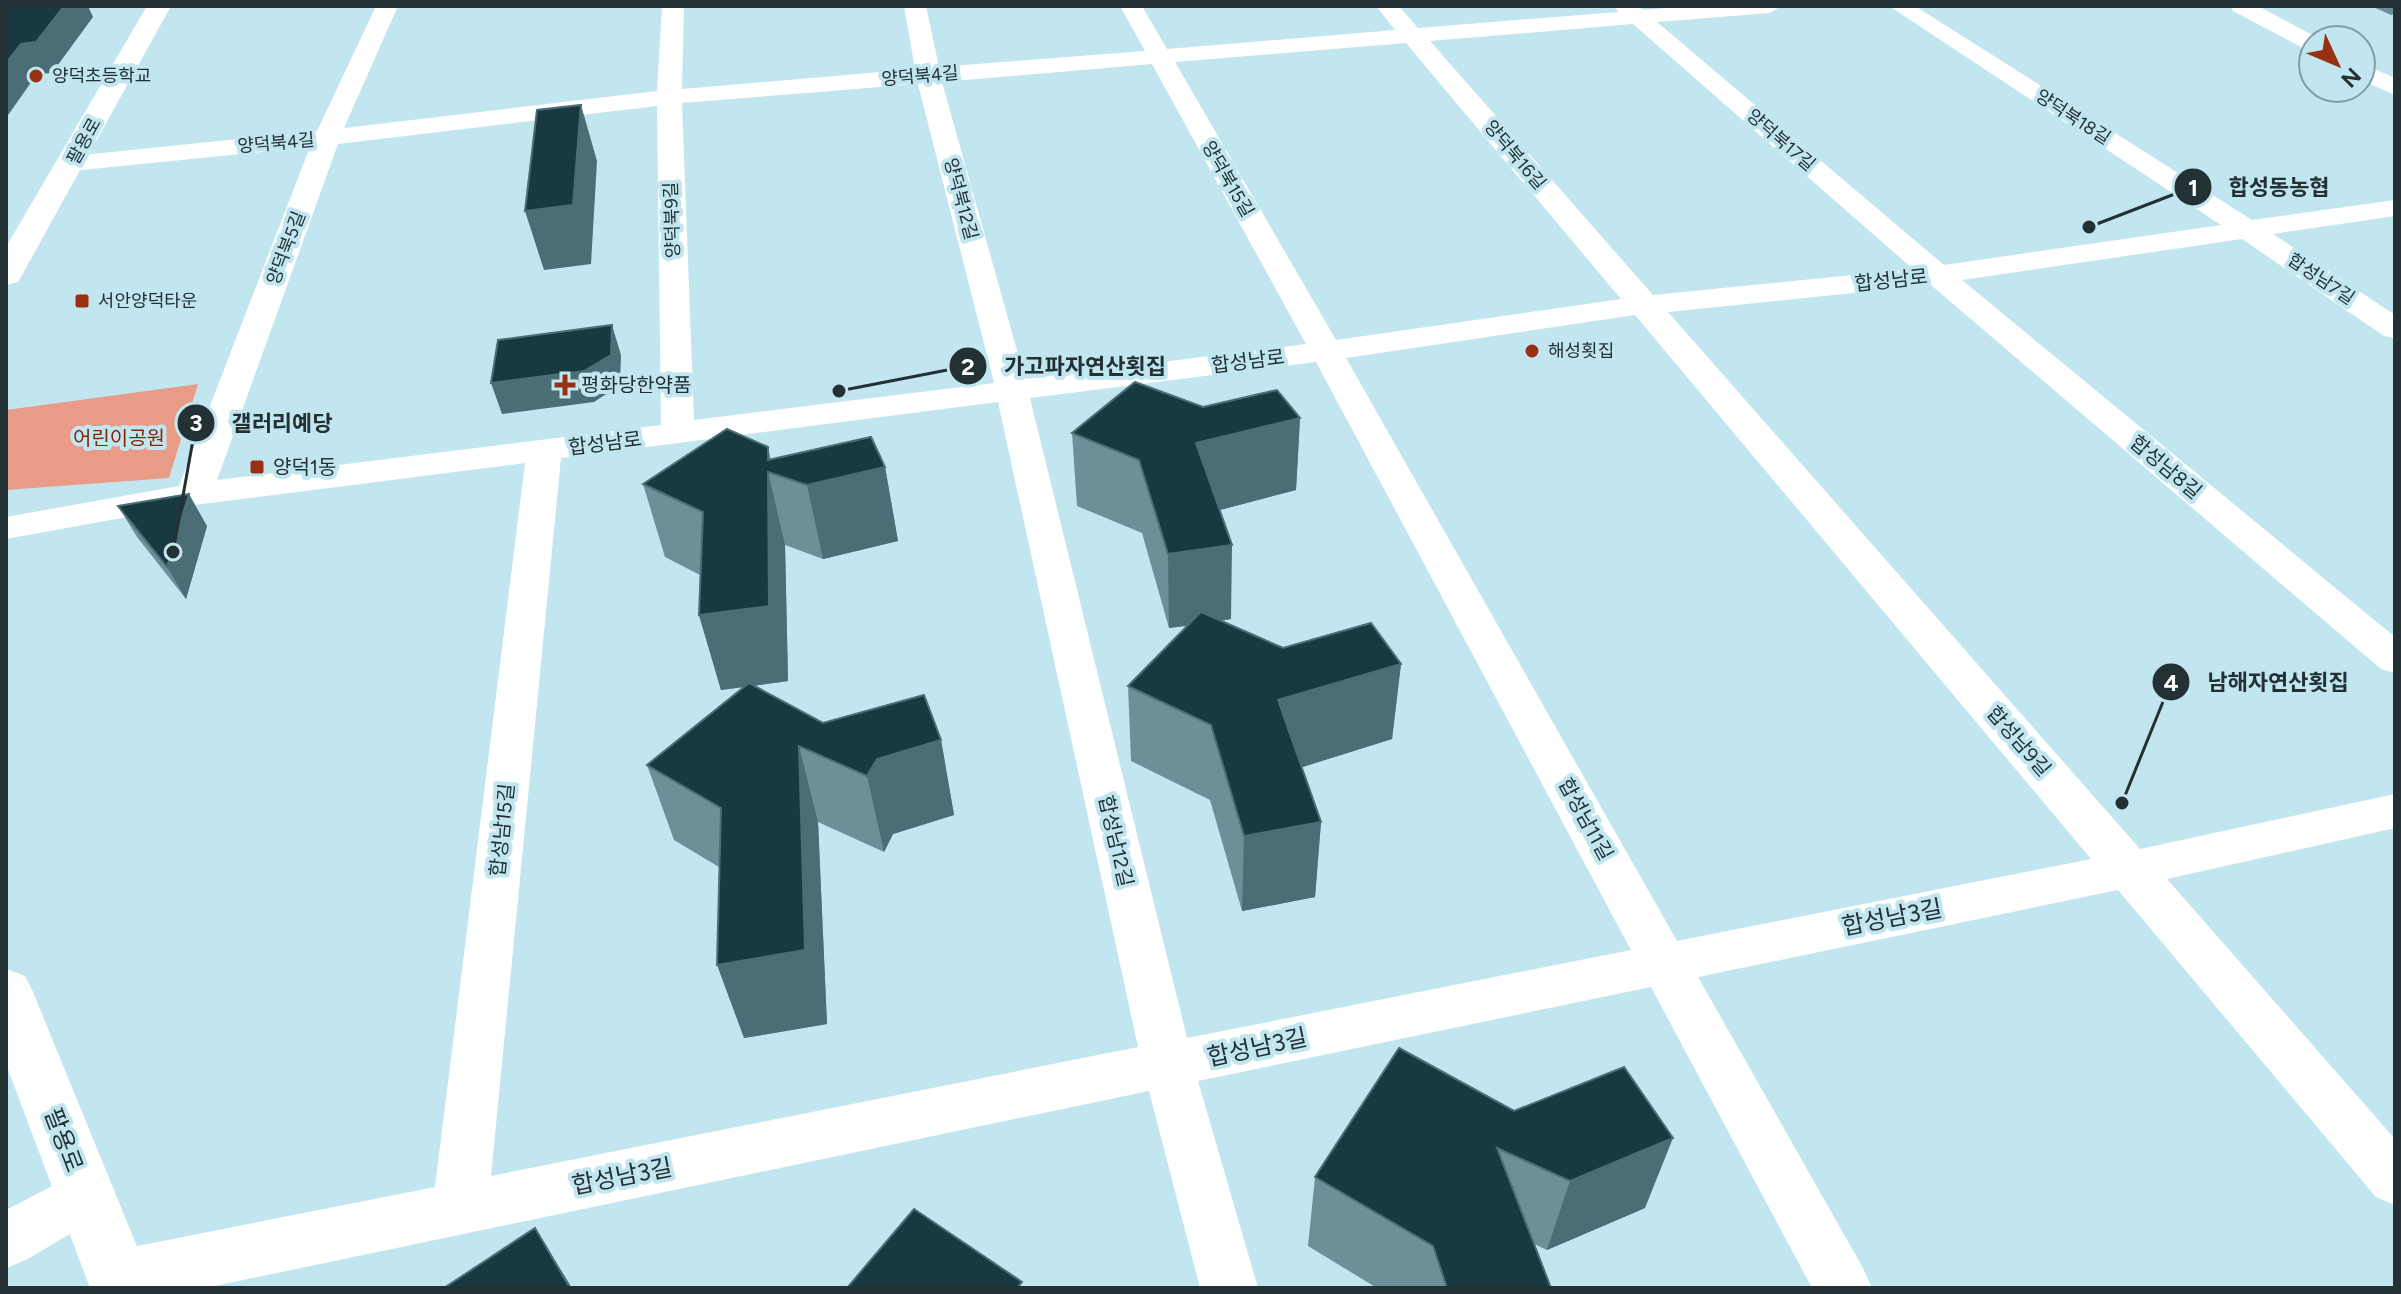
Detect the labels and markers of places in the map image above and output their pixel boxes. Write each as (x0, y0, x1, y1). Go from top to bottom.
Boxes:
place label: 양덕초등학교 (52, 65, 151, 87)
marker: 양덕초등학교 (27, 67, 45, 85)
callout: 합성동농협 (2173, 164, 2346, 210)
place label: 서안양덕타운 (98, 290, 197, 312)
marker: 서안양덕타운 (73, 292, 91, 310)
place label: 해성횟집 (1548, 340, 1614, 362)
marker: 해성횟집 (1523, 342, 1541, 360)
callout: 가고파자연산횟집 (948, 343, 1182, 389)
place label: 평화당한약품 (581, 373, 691, 397)
marker: 평화당한약품 (556, 376, 574, 394)
callout: 갤러리예당 (176, 400, 349, 446)
place label: 양덕1동 (273, 455, 336, 479)
marker: 양덕1동 (248, 458, 266, 476)
callout: 남해자연산횟집 (2151, 659, 2365, 705)

